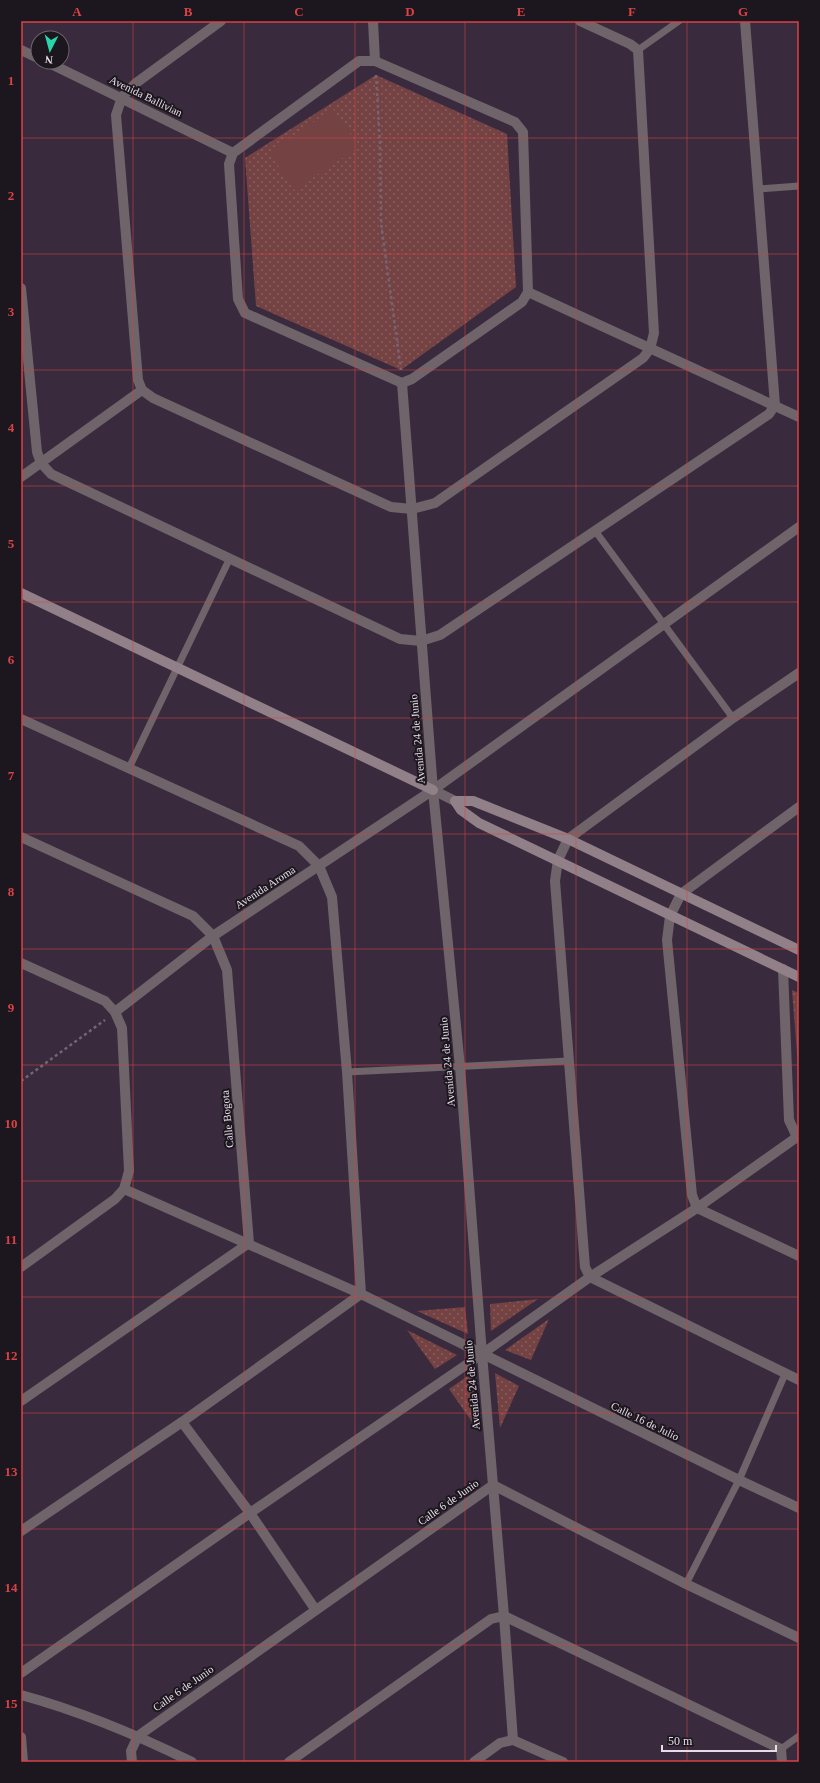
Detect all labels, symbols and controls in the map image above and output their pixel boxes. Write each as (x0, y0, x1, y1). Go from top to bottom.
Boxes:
text: A (72, 4, 82, 19)
text: B (184, 4, 193, 19)
text: C (294, 4, 304, 19)
text: D (405, 4, 415, 19)
text: E (517, 4, 525, 19)
text: F (628, 4, 636, 19)
text: G (738, 4, 748, 19)
north arrow (30, 30, 70, 70)
text: N (44, 54, 54, 66)
text: 1 (8, 73, 14, 88)
street label: Avenida Ballivian (108, 73, 185, 119)
text: 2 (8, 188, 14, 203)
text: 3 (8, 304, 15, 319)
text: 4 (8, 420, 15, 435)
text: 5 (8, 536, 15, 551)
text: 6 (8, 652, 15, 667)
street label: Avenida 24 de Junio (407, 693, 427, 784)
text: 7 (8, 768, 15, 783)
street label: Avenida Aroma (233, 863, 297, 911)
text: 8 (8, 884, 15, 899)
text: 9 (8, 1000, 15, 1015)
street label: Avenida 24 de Junio (437, 1016, 457, 1107)
street label: Calle Bogota (218, 1090, 235, 1148)
text: 10 (5, 1116, 18, 1131)
text: 11 (5, 1232, 17, 1247)
street label: Avenida 24 de Junio (462, 1339, 482, 1430)
text: 12 (5, 1348, 18, 1363)
street label: Calle 16 de Julio (609, 1399, 681, 1443)
text: 13 (5, 1464, 18, 1479)
street label: Calle 6 de Junio (415, 1476, 481, 1527)
text: 14 (5, 1580, 18, 1595)
street label: Calle 6 de Junio (150, 1662, 216, 1713)
text: 15 (5, 1696, 18, 1711)
scale bar (662, 1727, 776, 1753)
text: 50 m (668, 1734, 693, 1748)

